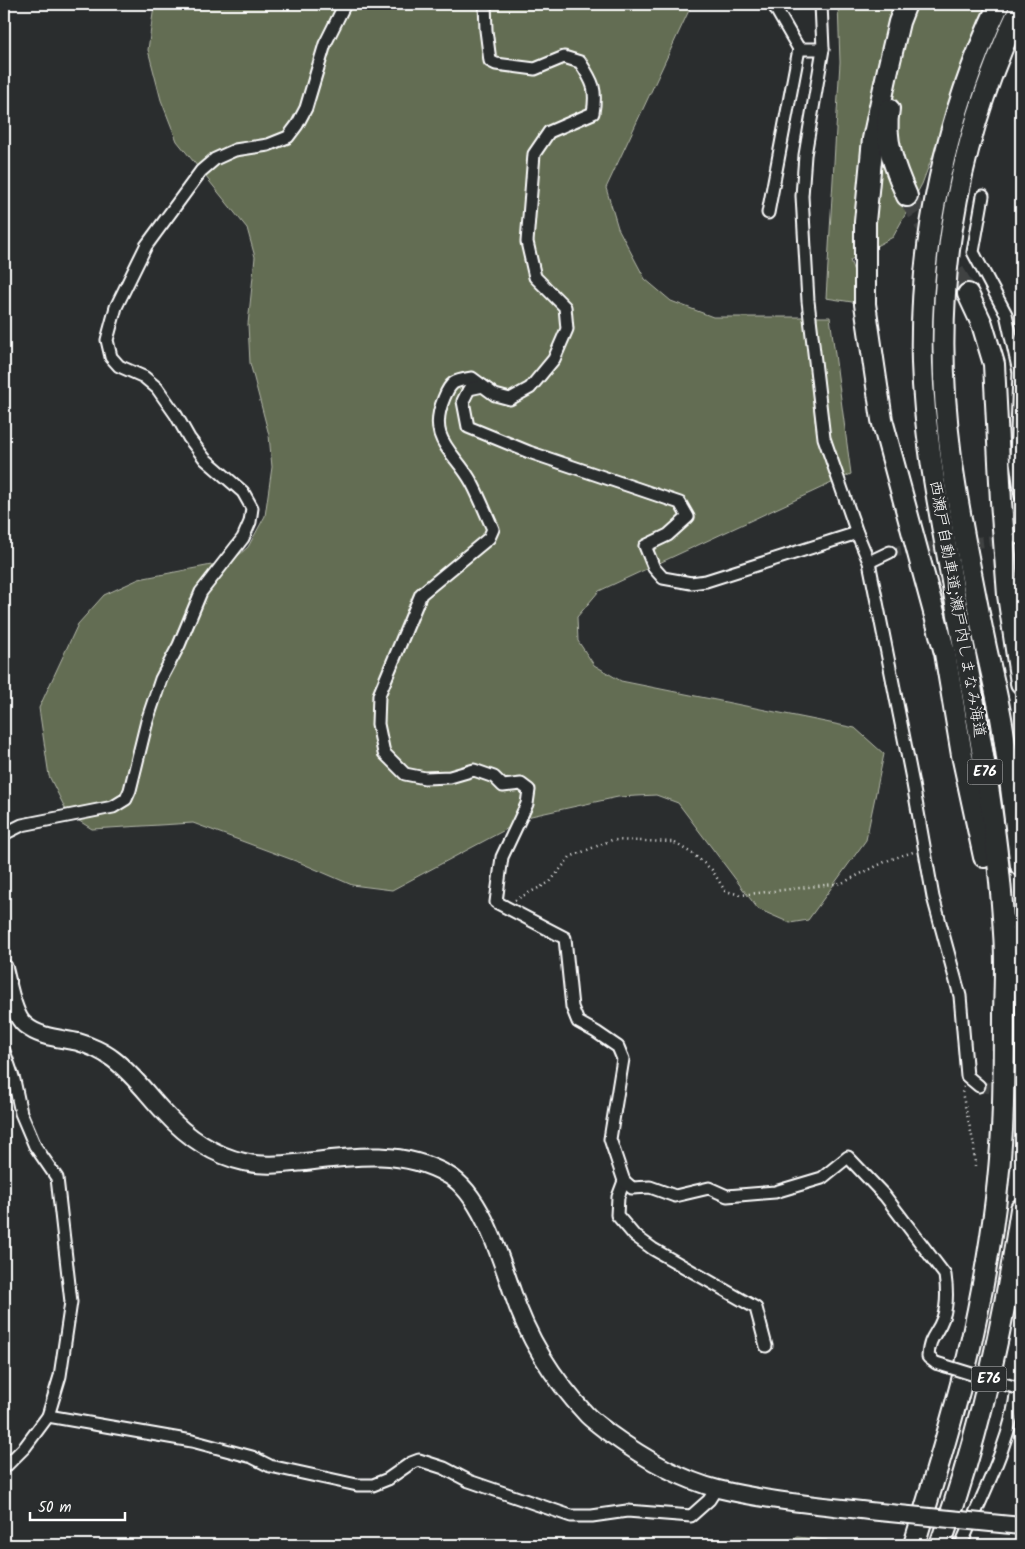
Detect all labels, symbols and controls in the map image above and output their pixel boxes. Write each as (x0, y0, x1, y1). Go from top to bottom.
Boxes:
street label: 西瀬戸自動車道;瀬戸内しまなみ海道 (922, 478, 992, 740)
road number: E76 (968, 760, 1002, 784)
road number: E76 (972, 1366, 1006, 1392)
scale bar (30, 1489, 125, 1521)
text: 50 m (38, 1496, 72, 1520)

